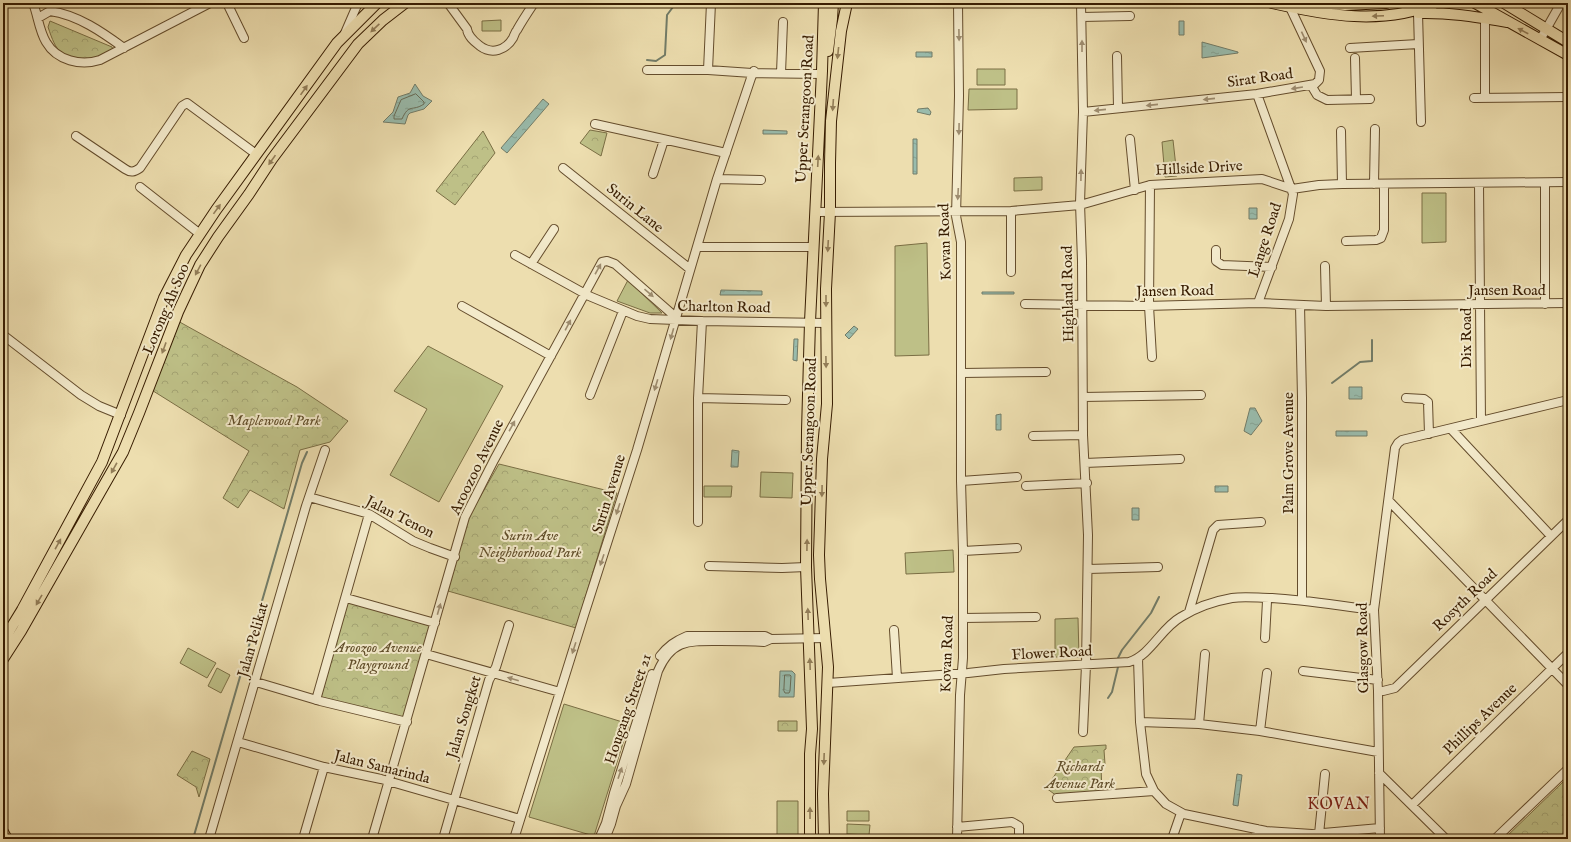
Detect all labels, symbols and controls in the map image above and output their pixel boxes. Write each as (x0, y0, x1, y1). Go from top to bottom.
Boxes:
one-way arrow (1372, 12, 1384, 19)
one-way arrow (370, 23, 380, 33)
one-way arrow (1518, 28, 1529, 34)
one-way arrow (956, 29, 962, 42)
one-way arrow (1301, 31, 1307, 43)
street label: Upper Serangoon Road (792, 34, 818, 183)
one-way arrow (1079, 39, 1085, 52)
one-way arrow (835, 47, 842, 59)
street label: Sirat Road (1226, 64, 1295, 92)
one-way arrow (299, 84, 308, 95)
one-way arrow (1291, 85, 1303, 91)
one-way arrow (1203, 96, 1216, 102)
one-way arrow (829, 99, 836, 111)
one-way arrow (1146, 101, 1158, 108)
one-way arrow (1094, 107, 1106, 113)
one-way arrow (956, 123, 962, 136)
one-way arrow (268, 155, 276, 165)
one-way arrow (814, 155, 821, 167)
street label: Hillside Drive (1155, 156, 1243, 180)
one-way arrow (1078, 168, 1084, 181)
street label: Surin Lane (602, 179, 668, 237)
one-way arrow (954, 188, 961, 200)
street label: Lange Road (1244, 199, 1286, 280)
street label: Kovan Road (934, 202, 956, 281)
one-way arrow (213, 204, 221, 215)
one-way arrow (825, 240, 832, 252)
street label: Highland Road (1058, 244, 1078, 343)
street label: Lorong Ah Soo (138, 261, 194, 357)
one-way arrow (595, 263, 602, 275)
one-way arrow (195, 264, 201, 276)
street label: Jansen Road (1134, 281, 1215, 301)
street label: Jansen Road (1466, 281, 1547, 300)
one-way arrow (644, 289, 654, 298)
one-way arrow (823, 295, 829, 308)
street label: Charlton Road (677, 297, 772, 317)
street label: Dix Road (1457, 307, 1476, 368)
one-way arrow (565, 319, 571, 331)
one-way arrow (669, 328, 675, 340)
one-way arrow (160, 343, 166, 355)
one-way arrow (823, 356, 829, 369)
street label: Upper Serangoon Road (797, 357, 821, 506)
one-way arrow (653, 379, 659, 391)
street label: Palm Grove Avenue (1279, 392, 1298, 514)
park label: Maplewood Park (227, 411, 321, 430)
street label: Aroozoo Avenue (445, 416, 508, 519)
one-way arrow (509, 420, 516, 432)
street label: Surin Avenue (588, 452, 630, 536)
one-way arrow (111, 462, 117, 474)
one-way arrow (818, 485, 825, 497)
street label: Jalan Tenon (361, 491, 438, 542)
one-way arrow (615, 504, 621, 516)
park label: Surin Ave Neighborhood Park (478, 526, 582, 563)
one-way arrow (55, 538, 62, 550)
one-way arrow (803, 539, 810, 551)
one-way arrow (599, 555, 605, 567)
street label: Rosyth Road (1429, 564, 1502, 635)
one-way arrow (35, 594, 42, 605)
street label: Jalan Pelikat (233, 600, 273, 682)
street label: Glasgow Road (1353, 601, 1373, 694)
one-way arrow (436, 603, 442, 615)
one-way arrow (805, 608, 812, 620)
street label: Kovan Road (936, 614, 958, 693)
park label: Aroozoo Avenue Playground (332, 638, 422, 675)
street label: Flower Road (1011, 641, 1094, 665)
one-way arrow (570, 642, 576, 654)
street label: Hougang Street 21 (600, 651, 656, 767)
one-way arrow (807, 657, 813, 670)
street label: Jalan Songket (442, 673, 486, 763)
one-way arrow (507, 676, 519, 682)
street label: Phillips Avenue (1439, 679, 1521, 759)
street label: Jalan Samarinda (330, 745, 432, 788)
one-way arrow (821, 753, 827, 766)
park label: Richards Avenue Park (1043, 757, 1115, 793)
one-way arrow (617, 767, 623, 779)
district label: KOVAN (1307, 795, 1371, 815)
one-way arrow (806, 807, 813, 819)

